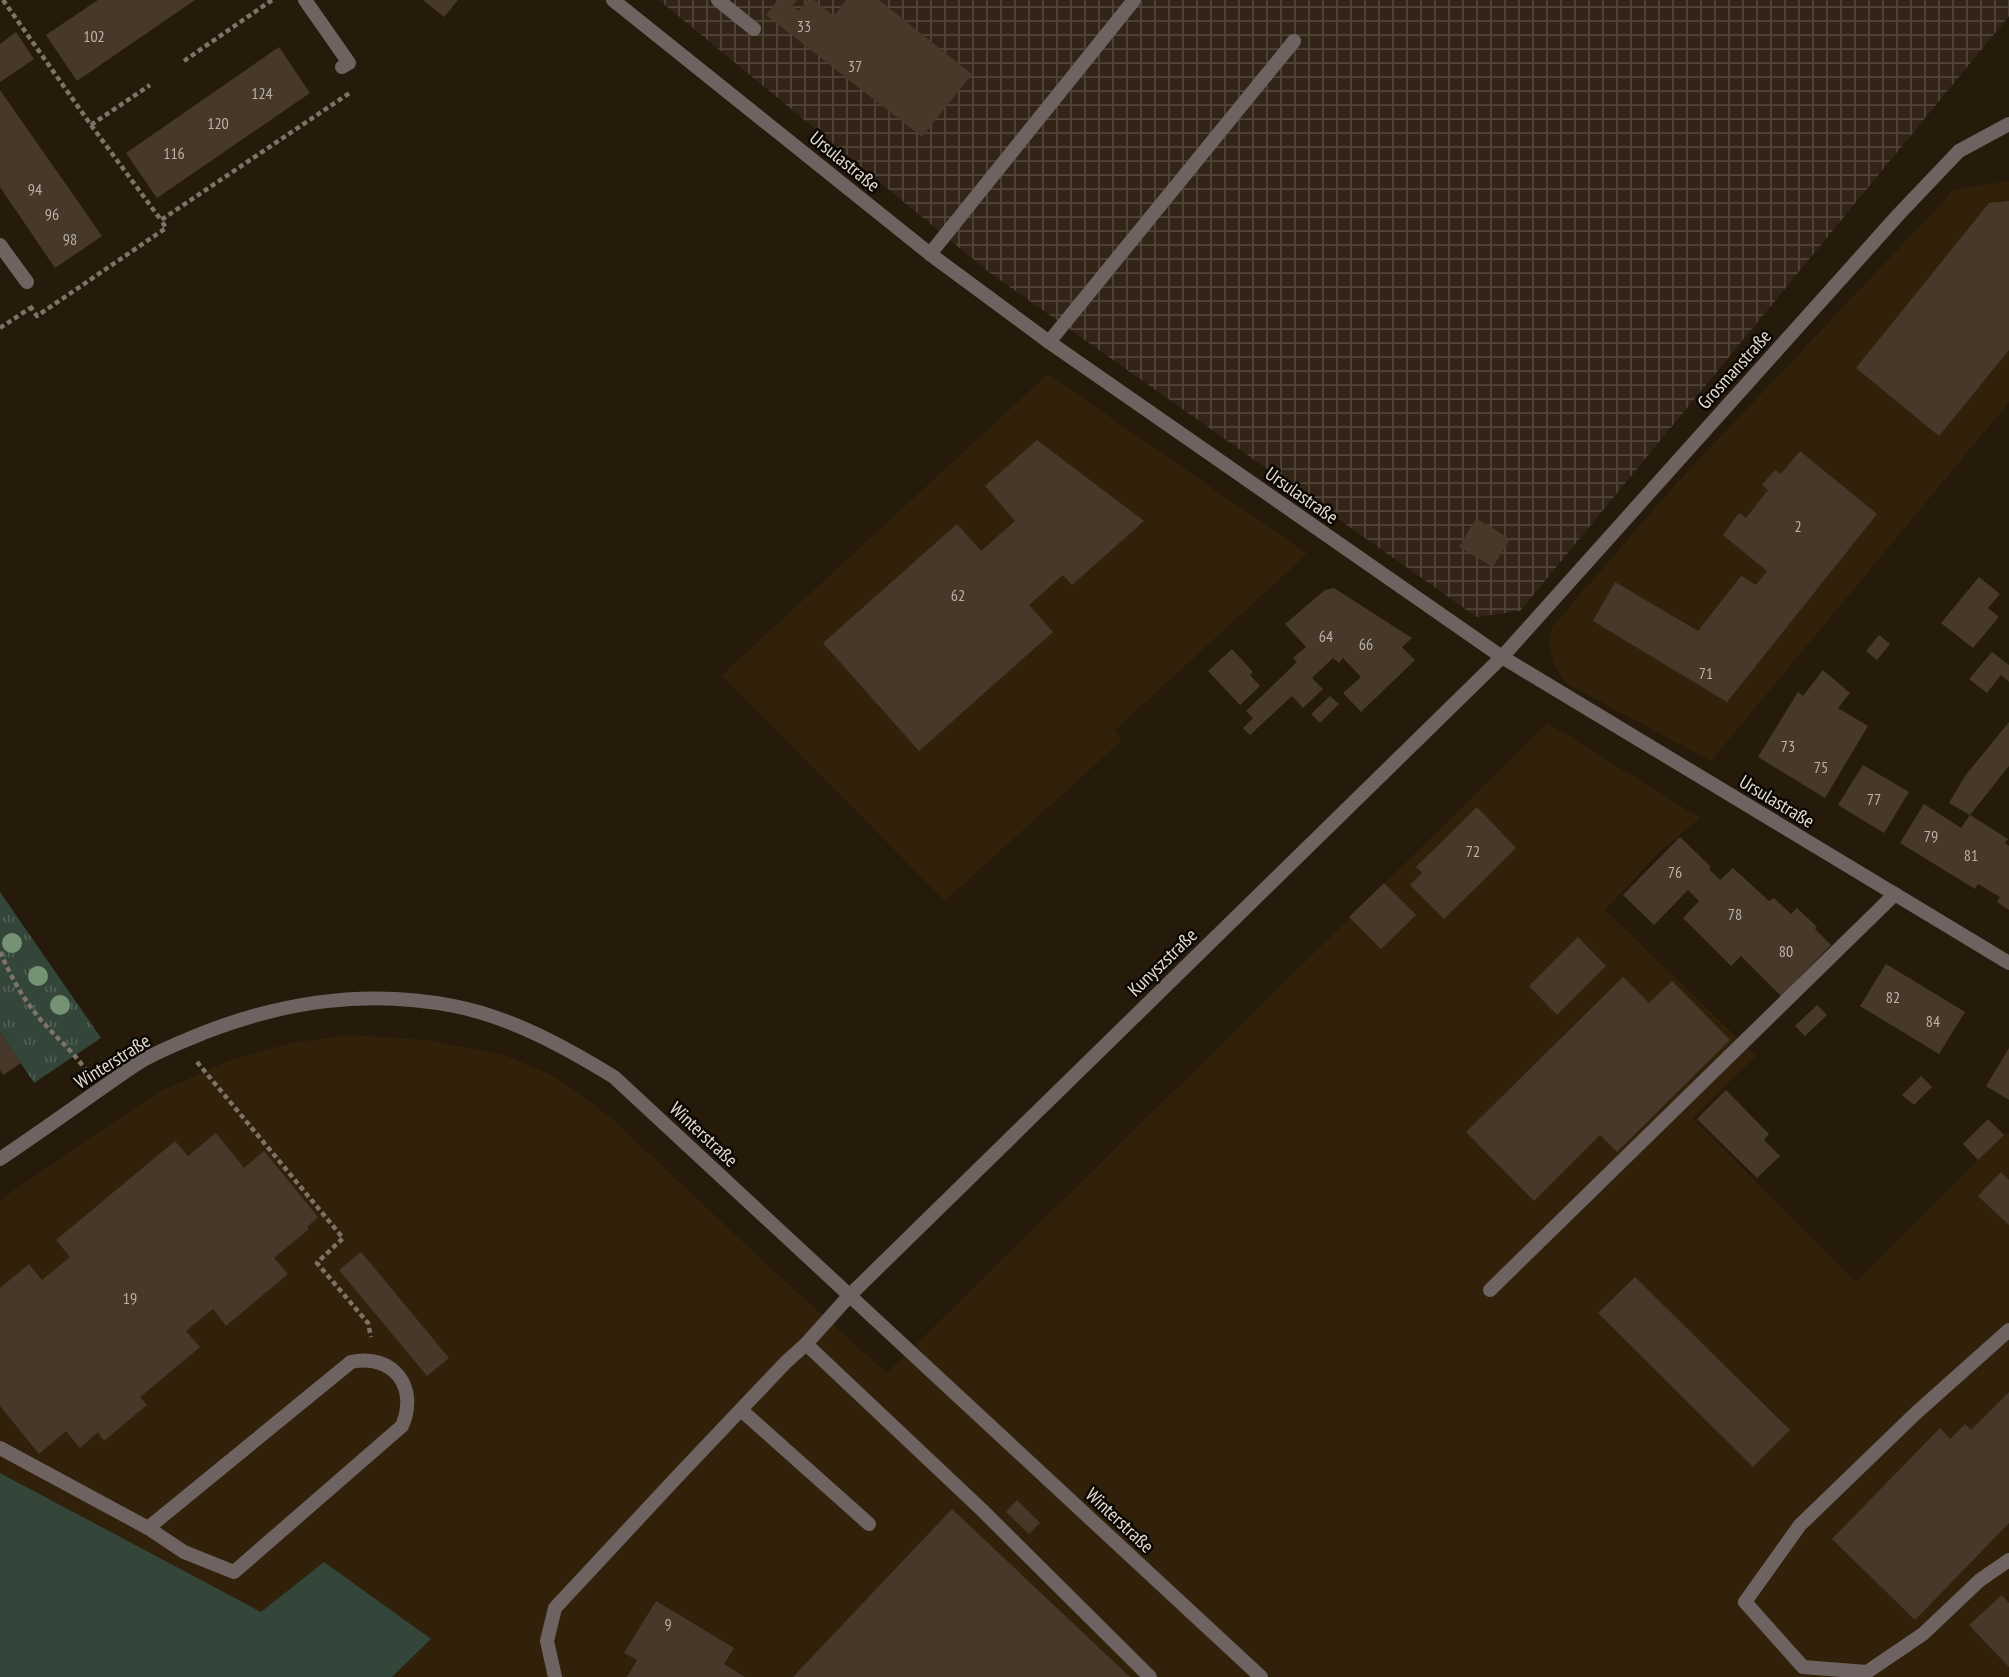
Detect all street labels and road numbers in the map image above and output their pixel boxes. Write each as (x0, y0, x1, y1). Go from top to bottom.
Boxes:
street label: Ursulastraße (805, 125, 885, 197)
street label: Grosmanstraße (1692, 324, 1776, 414)
street label: Ursulastraße (1261, 461, 1343, 529)
street label: Ursulastraße (1735, 769, 1819, 833)
street label: Kunyszstraße (1122, 923, 1202, 1001)
street label: Winterstraße (70, 1028, 154, 1094)
street label: Winterstraße (665, 1096, 743, 1172)
street label: Winterstraße (1081, 1482, 1159, 1558)

